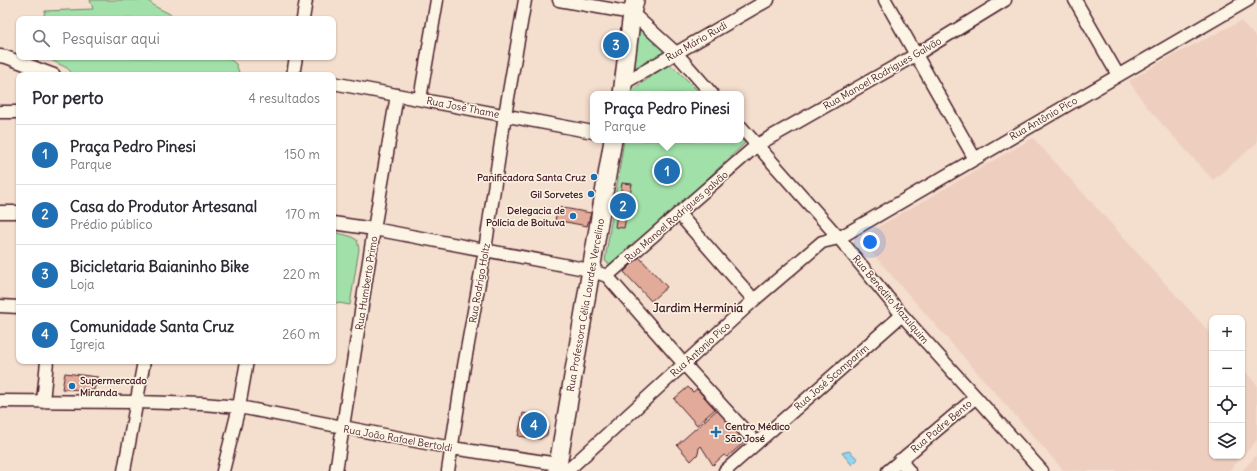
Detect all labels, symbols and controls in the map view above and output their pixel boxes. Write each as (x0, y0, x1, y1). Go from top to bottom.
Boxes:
search box (16, 16, 336, 60)
street label: Rua Mário Rudi (663, 19, 729, 64)
icon: search (30, 27, 52, 49)
text: Pesquisar aqui (62, 29, 160, 48)
pin: 3 (603, 30, 629, 60)
street label: Rua Manoel Rodrigues Galvão (821, 34, 944, 113)
text: Por perto (32, 87, 103, 109)
text: 4 resultados (248, 90, 320, 107)
popup (590, 91, 744, 143)
street label: Rua José Thame (425, 94, 500, 121)
street label: Rua Antônio Pico (1007, 94, 1080, 143)
text: Praça Pedro Pinesi (604, 99, 730, 118)
text: Parque (604, 118, 646, 135)
text: Praça Pedro Pinesi (70, 137, 196, 156)
text: 1 (42, 146, 48, 163)
text: 150 m (284, 146, 320, 163)
text: Parque (70, 156, 112, 173)
pin: 1 (654, 156, 680, 186)
street label: Rua Manoel Rodrigues galvão (622, 168, 731, 265)
place label: Panificadora Santa Cruz (477, 171, 586, 184)
marker: Panificadora Santa Cruz (589, 172, 599, 182)
place label: Gil Sorvetes (530, 188, 583, 201)
marker: Gil Sorvetes (586, 189, 596, 199)
pin: 2 (610, 191, 636, 221)
text: Casa do Produtor Artesanal (70, 197, 257, 216)
place label: Delegacia de Polícia de Boituva (486, 204, 566, 229)
text: 2 (41, 206, 49, 223)
text: 170 m (285, 206, 320, 223)
marker: Delegacia de Polícia de Boituva (568, 211, 578, 221)
text: Prédio público (70, 216, 153, 233)
street label: Rua Professora Célia Lourdes Vercelino (564, 217, 607, 393)
your location (860, 232, 880, 252)
street label: Rua Humberto Primo (353, 235, 380, 331)
street label: Rua Rodrigo Holtz (466, 242, 493, 324)
street label: Rua Benedito Mazulquim (850, 252, 932, 346)
text: Bicicletaria Baianinho Bike (70, 257, 249, 276)
text: 3 (41, 266, 49, 283)
text: 220 m (283, 266, 320, 283)
text: Loja (70, 276, 95, 293)
district label: Jardim Hermínia (653, 300, 743, 315)
map controls (1209, 315, 1245, 459)
button: + (1209, 315, 1245, 351)
text: Comunidade Santa Cruz (70, 317, 234, 336)
street label: Rua Antonio Pico (668, 319, 733, 380)
text: 4 (41, 326, 49, 343)
text: 260 m (282, 326, 320, 343)
text: Igreja (70, 336, 105, 353)
street label: Rua José Scomparim (791, 341, 871, 413)
button: − (1209, 351, 1245, 387)
place label: Supermercado Miranda (80, 374, 147, 399)
marker: Supermercado Miranda (67, 381, 77, 391)
button: locate (1209, 387, 1245, 423)
street label: Rua Padre Bento (908, 397, 975, 456)
pin: 4 (521, 410, 547, 440)
place label: Centro Médico São José (725, 420, 790, 445)
street label: Rua João Rafael Bertoldi (342, 422, 454, 455)
button: layers (1209, 423, 1245, 459)
marker: Centro Médico São José (710, 426, 722, 438)

